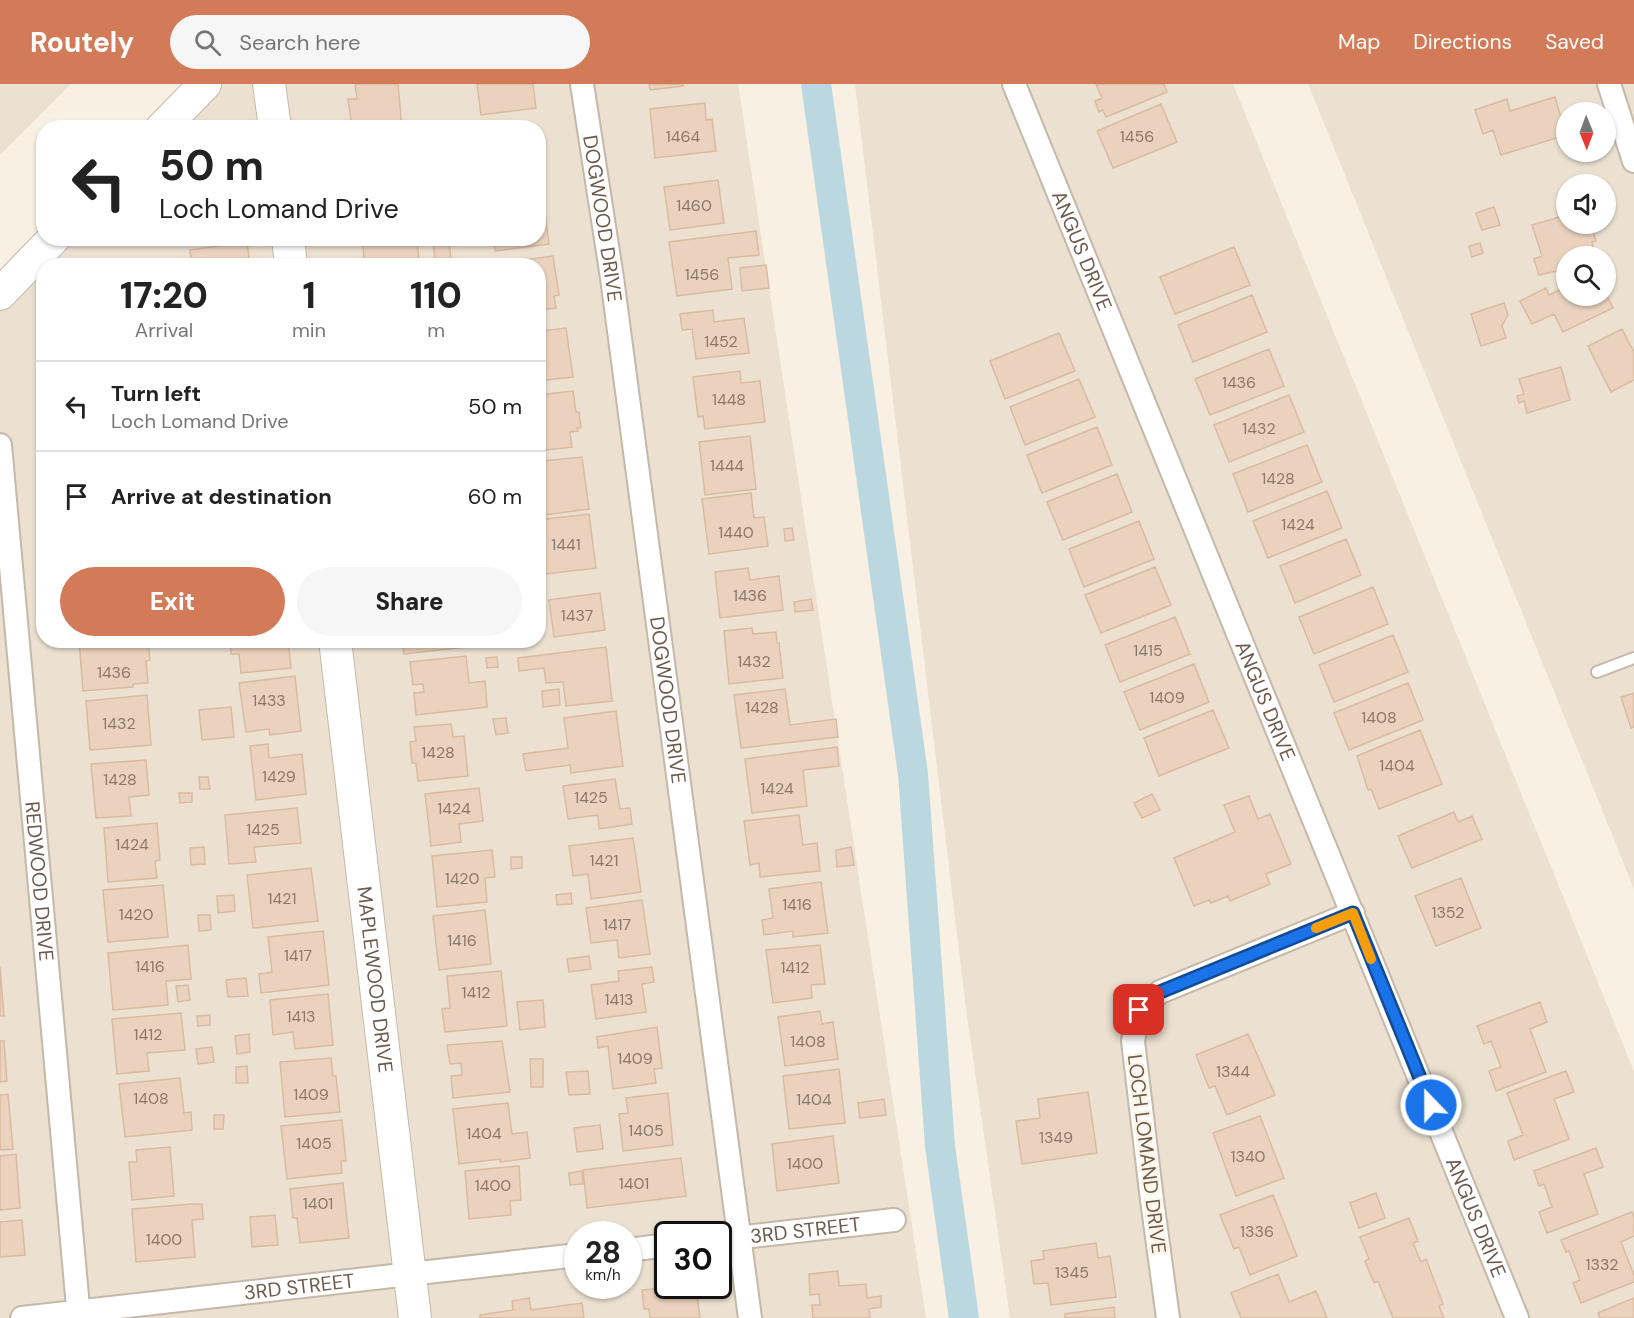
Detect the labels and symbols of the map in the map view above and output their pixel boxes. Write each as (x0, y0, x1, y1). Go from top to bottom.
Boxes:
north arrow (1556, 102, 1616, 162)
house number: 1464 (666, 126, 701, 147)
house number: 1456 (1120, 126, 1154, 147)
street label: DOGWOOD DRIVE (577, 133, 628, 303)
street label: ANGUS DRIVE (1046, 187, 1118, 315)
house number: 1460 (676, 195, 712, 216)
house number: 1456 (685, 264, 719, 285)
house number: 1452 (704, 331, 738, 352)
house number: 1436 (1222, 372, 1256, 393)
house number: 1448 (712, 389, 746, 410)
house number: 1432 (1242, 418, 1276, 439)
house number: 1444 (710, 455, 744, 476)
house number: 1428 (1261, 468, 1295, 489)
house number: 1424 (1281, 514, 1315, 535)
house number: 1440 (718, 522, 754, 543)
house number: 1441 (551, 534, 581, 555)
house number: 1436 (733, 585, 767, 606)
house number: 1437 (561, 605, 593, 626)
street label: DOGWOOD DRIVE (644, 615, 692, 785)
street label: ANGUS DRIVE (1229, 637, 1301, 765)
house number: 1415 (1133, 640, 1163, 661)
house number: 1432 (737, 651, 771, 672)
house number: 1436 (97, 662, 131, 683)
house number: 1409 (1149, 687, 1185, 708)
house number: 1433 (252, 690, 286, 711)
house number: 1428 (745, 697, 779, 718)
house number: 1408 (1361, 707, 1397, 728)
house number: 1432 (102, 713, 136, 734)
house number: 1428 (421, 742, 455, 763)
house number: 1404 (1379, 755, 1415, 776)
house number: 1429 (262, 766, 296, 787)
house number: 1428 (103, 769, 137, 790)
house number: 1424 (760, 778, 794, 799)
house number: 1425 (574, 787, 608, 808)
house number: 1424 (437, 798, 471, 819)
street label: REDWOOD DRIVE (19, 800, 60, 962)
house number: 1425 (246, 819, 280, 840)
house number: 1424 (115, 834, 149, 855)
house number: 1421 (590, 850, 618, 871)
house number: 1420 (445, 868, 479, 889)
street label: MAPLEWOOD DRIVE (351, 885, 399, 1074)
house number: 1421 (268, 888, 296, 909)
house number: 1416 (782, 894, 812, 915)
house number: 1352 (1431, 902, 1465, 923)
house number: 1420 (119, 904, 153, 925)
house number: 1417 (603, 914, 631, 935)
house number: 1416 (447, 930, 477, 951)
house number: 1417 (284, 945, 312, 966)
house number: 1416 (135, 956, 165, 977)
house number: 1412 (781, 957, 809, 978)
house number: 1412 (462, 982, 490, 1003)
pin (1113, 984, 1164, 1035)
house number: 1413 (604, 989, 634, 1010)
house number: 1413 (286, 1006, 316, 1027)
house number: 1412 (134, 1024, 162, 1045)
house number: 1408 (790, 1031, 826, 1052)
house number: 1409 (617, 1048, 653, 1069)
street label: LOCH LOMAND DRIVE (1122, 1053, 1172, 1255)
house number: 1344 (1216, 1061, 1250, 1082)
position arrow (1399, 1073, 1463, 1137)
house number: 1409 (293, 1084, 329, 1105)
house number: 1408 (133, 1088, 169, 1109)
house number: 1404 (796, 1089, 832, 1110)
house number: 1405 (628, 1120, 664, 1141)
house number: 1404 (466, 1123, 502, 1144)
house number: 1349 (1039, 1127, 1073, 1148)
house number: 1405 (296, 1133, 332, 1154)
house number: 1340 (1230, 1146, 1266, 1167)
house number: 1400 (787, 1153, 823, 1174)
street label: ANGUS DRIVE (1440, 1154, 1512, 1281)
house number: 1401 (619, 1173, 649, 1194)
house number: 1400 (475, 1175, 511, 1196)
house number: 1401 (303, 1193, 333, 1214)
street label: 3RD STREET (749, 1211, 862, 1249)
speed limit sign: 30 (654, 1221, 732, 1299)
house number: 1336 (1240, 1221, 1274, 1242)
house number: 1400 (146, 1229, 182, 1250)
house number: 1332 (1585, 1254, 1619, 1275)
house number: 1345 (1055, 1262, 1089, 1283)
street label: 3RD STREET (243, 1267, 356, 1306)

